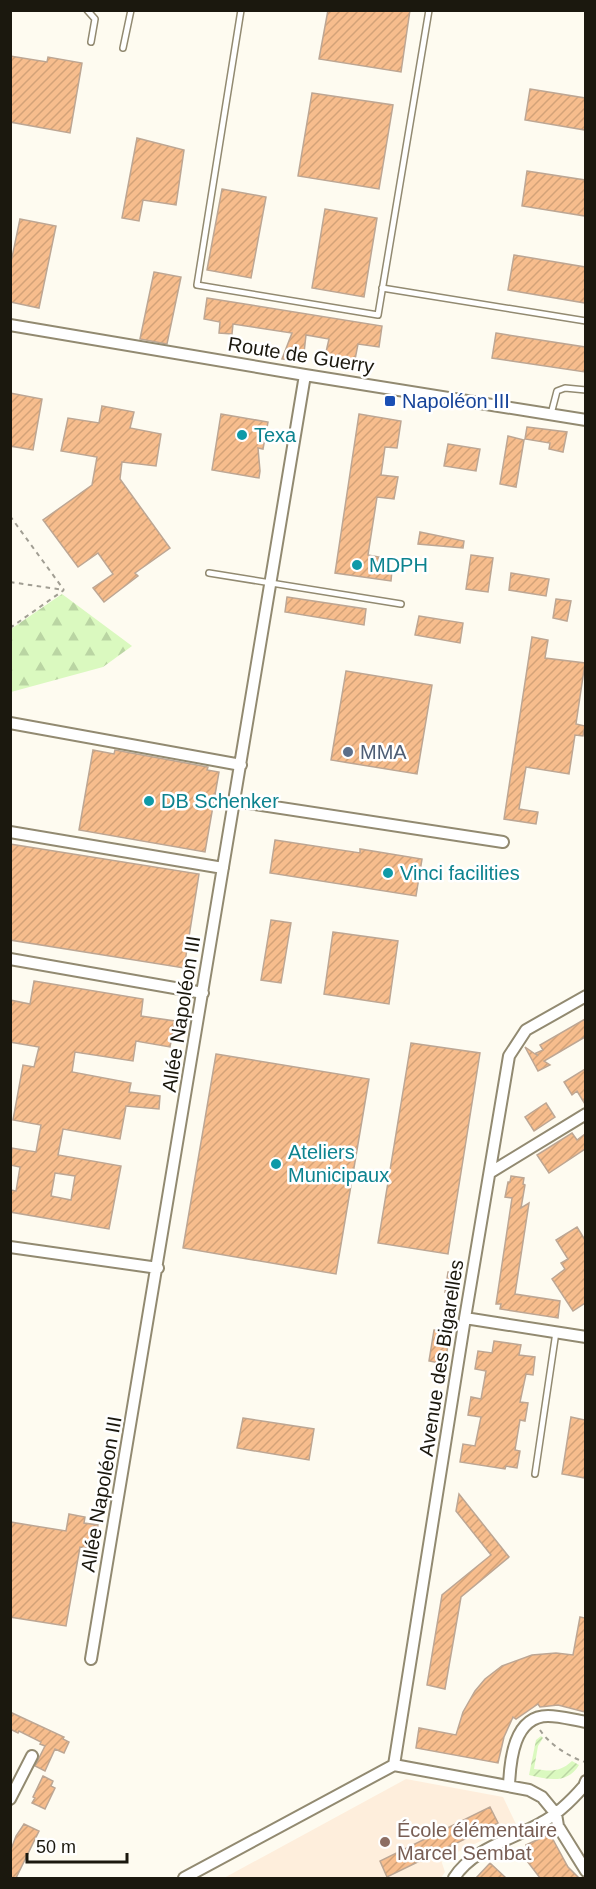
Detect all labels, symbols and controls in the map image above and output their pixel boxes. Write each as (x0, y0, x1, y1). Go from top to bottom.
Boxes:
street label: Route de Guerry (226, 333, 376, 377)
place label: Napoléon III (402, 390, 510, 412)
marker: Napoléon III (383, 394, 397, 408)
place label: Texa (254, 424, 297, 446)
marker: Texa (235, 428, 249, 442)
place label: MDPH (369, 554, 428, 576)
marker: MDPH (350, 558, 364, 572)
place label: MMA (360, 741, 407, 763)
marker: MMA (341, 745, 355, 759)
place label: DB Schenker (161, 790, 279, 812)
marker: DB Schenker (142, 794, 156, 808)
place label: Vinci facilities (400, 862, 520, 884)
marker: Vinci facilities (381, 866, 395, 880)
street label: Allée Napoléon III (158, 934, 204, 1094)
place label: Ateliers Municipaux (288, 1141, 389, 1186)
marker: Ateliers Municipaux (269, 1157, 283, 1171)
street label: Avenue des Bigarelles (415, 1258, 467, 1458)
street label: Allée Napoléon III (76, 1414, 126, 1574)
place label: École élémentaire Marcel Sembat (397, 1819, 557, 1864)
scale bar (27, 1826, 128, 1864)
marker: École élémentaire Marcel Sembat (378, 1835, 392, 1849)
text: 50 m (36, 1837, 76, 1857)

